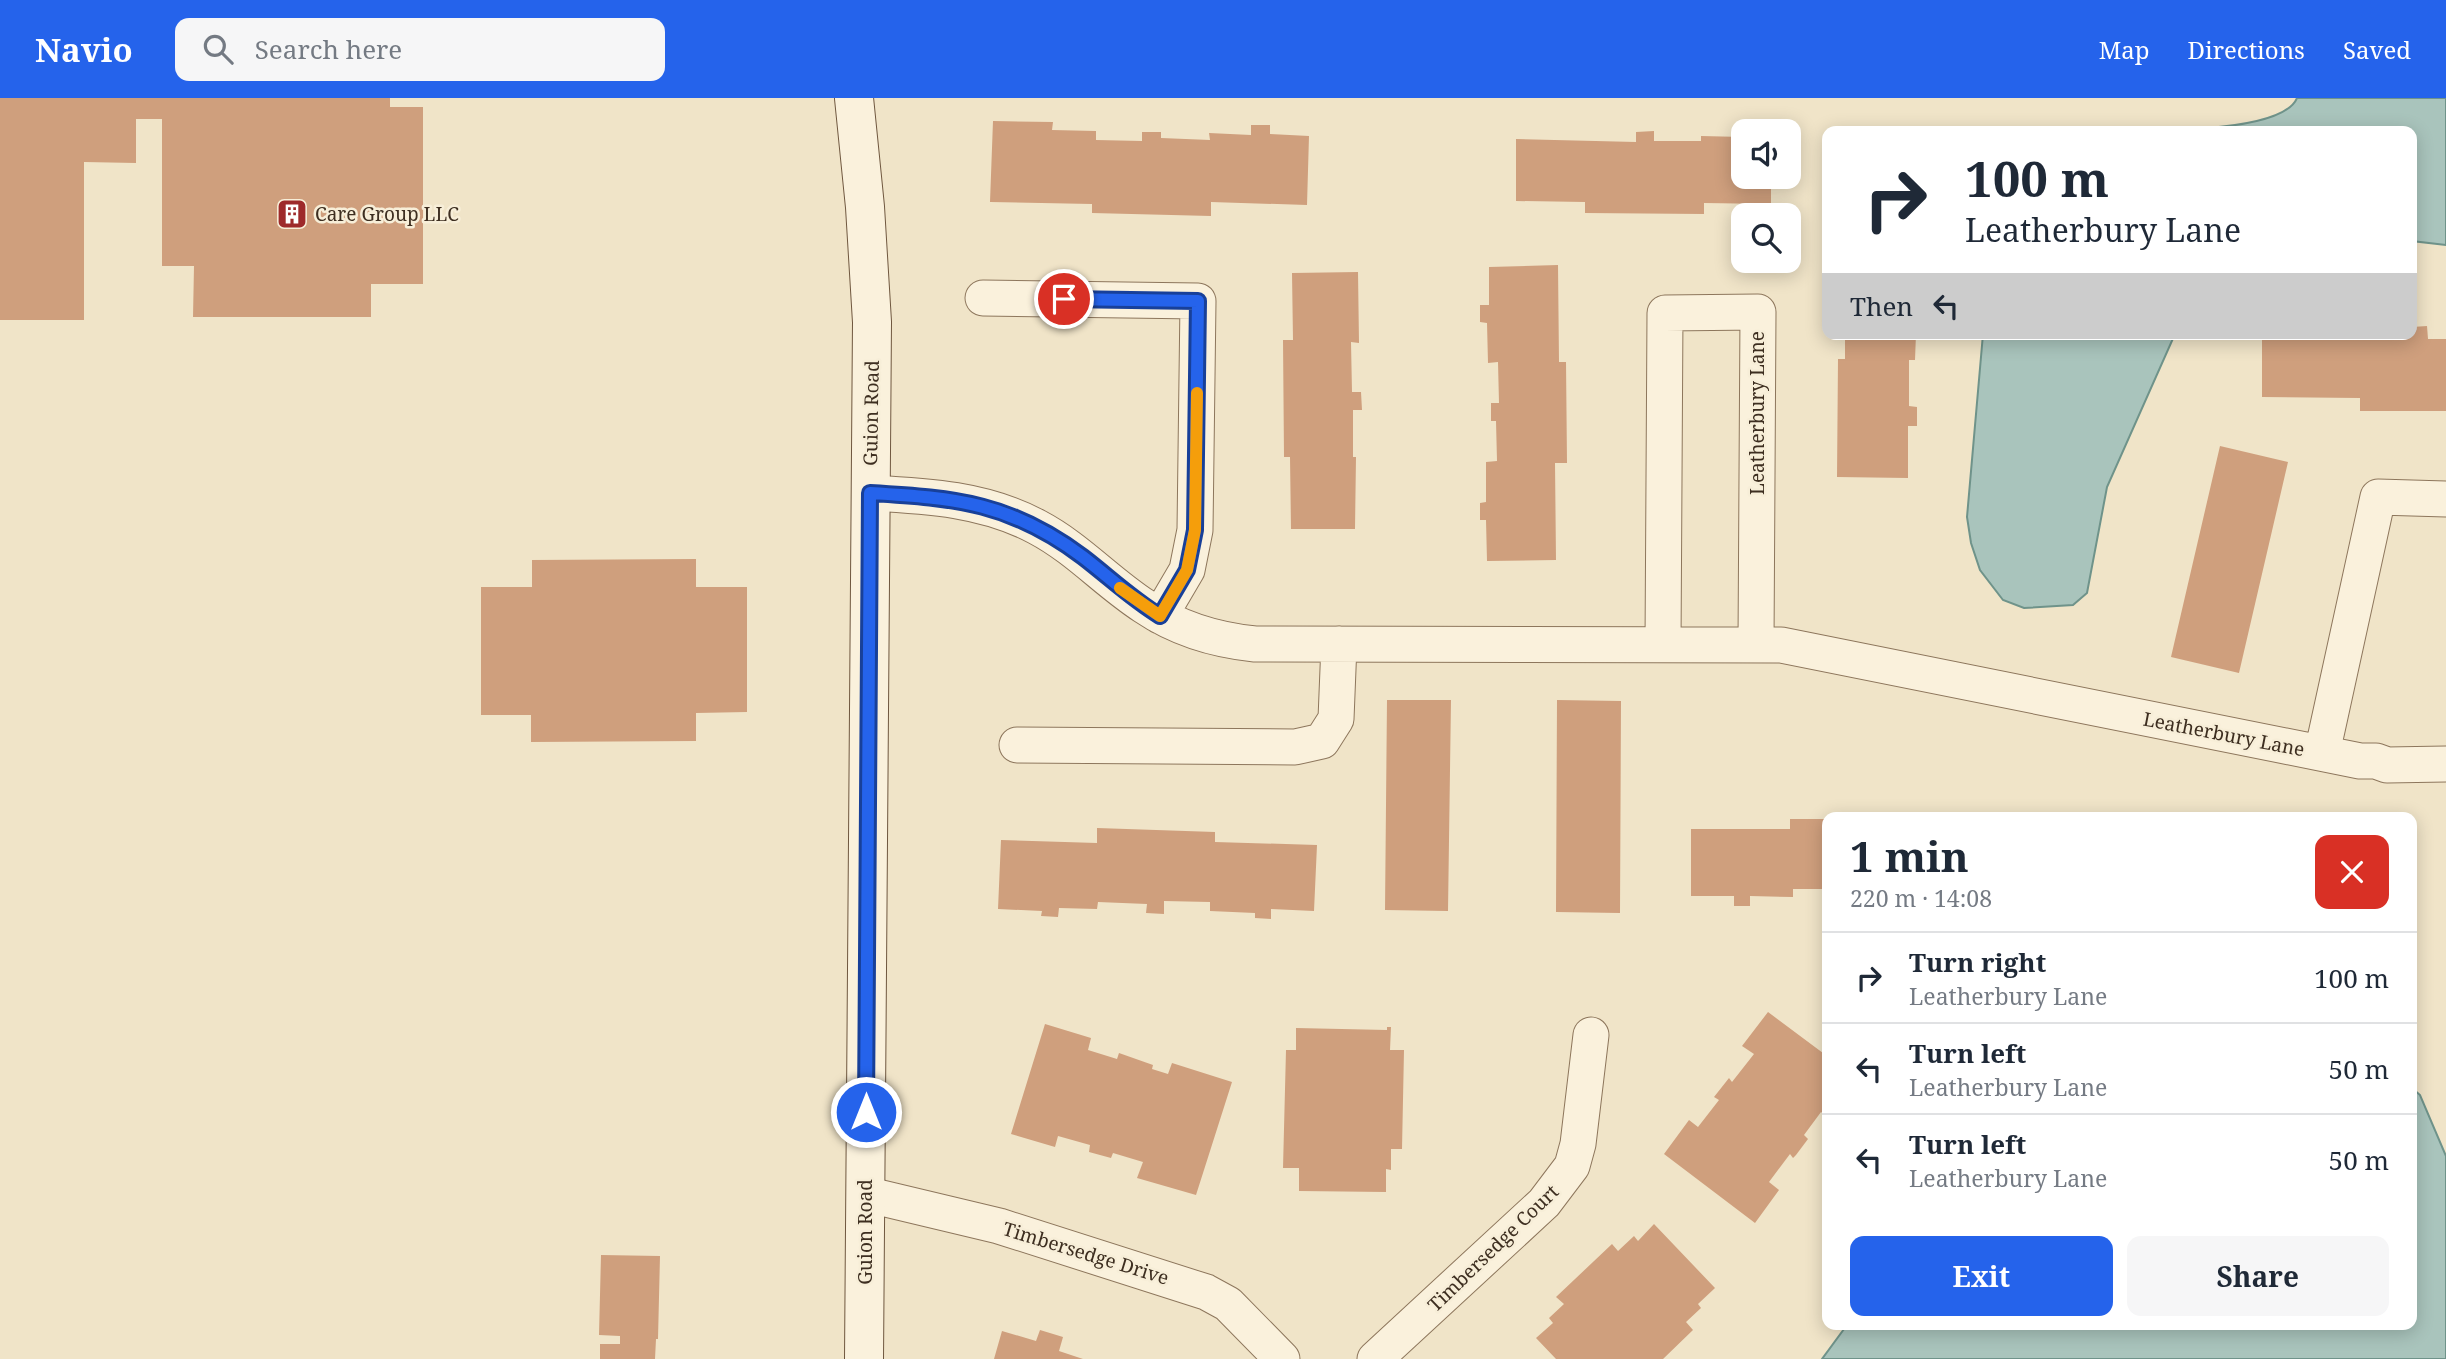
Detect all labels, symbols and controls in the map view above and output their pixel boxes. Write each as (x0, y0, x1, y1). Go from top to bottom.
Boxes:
search box (175, 18, 665, 81)
text: Navio (35, 27, 133, 72)
icon: search (199, 30, 237, 68)
text: Search here (255, 31, 402, 67)
text: Map (2099, 33, 2150, 66)
text: Directions (2188, 33, 2305, 66)
text: Saved (2343, 33, 2411, 66)
map controls (1731, 119, 1801, 273)
button: sound (1731, 119, 1801, 189)
text: 100 m (1965, 145, 2109, 211)
icon: right (1850, 154, 1941, 245)
building icon: Care Group LLC (275, 197, 309, 231)
place label: Care Group LLC (315, 201, 459, 227)
button: search (1731, 203, 1801, 273)
text: Leatherbury Lane (1965, 208, 2241, 251)
pin (1034, 269, 1094, 329)
icon: arrive (1045, 280, 1083, 318)
icon: left (1927, 287, 1965, 325)
text: Then (1850, 288, 1913, 324)
street label: Leatherbury Lane (1744, 331, 1770, 495)
street label: Guion Road (857, 360, 885, 466)
street label: Leatherbury Lane (2141, 706, 2307, 762)
text: 1 min (1850, 827, 1969, 884)
button: close (2315, 835, 2389, 909)
text: 220 m · 14:08 (1850, 882, 1992, 914)
text: Turn right (1909, 944, 2046, 980)
icon: right (1850, 959, 1888, 997)
text: 100 m (2314, 960, 2389, 996)
text: Leatherbury Lane (1909, 980, 2107, 1012)
text: Turn left (1909, 1035, 2026, 1071)
icon: left (1850, 1050, 1888, 1088)
text: 50 m (2329, 1051, 2389, 1087)
text: Leatherbury Lane (1909, 1071, 2107, 1103)
position arrow (829, 1075, 903, 1149)
text: Turn left (1909, 1126, 2026, 1162)
icon: left (1850, 1141, 1888, 1179)
text: 50 m (2329, 1142, 2389, 1178)
text: Leatherbury Lane (1909, 1162, 2107, 1194)
street label: Guion Road (852, 1179, 878, 1285)
street label: Timbersedge Court (1422, 1179, 1564, 1317)
street label: Timbersedge Drive (1000, 1215, 1172, 1291)
button: Exit (1850, 1236, 2113, 1316)
button: Share (2127, 1236, 2389, 1316)

